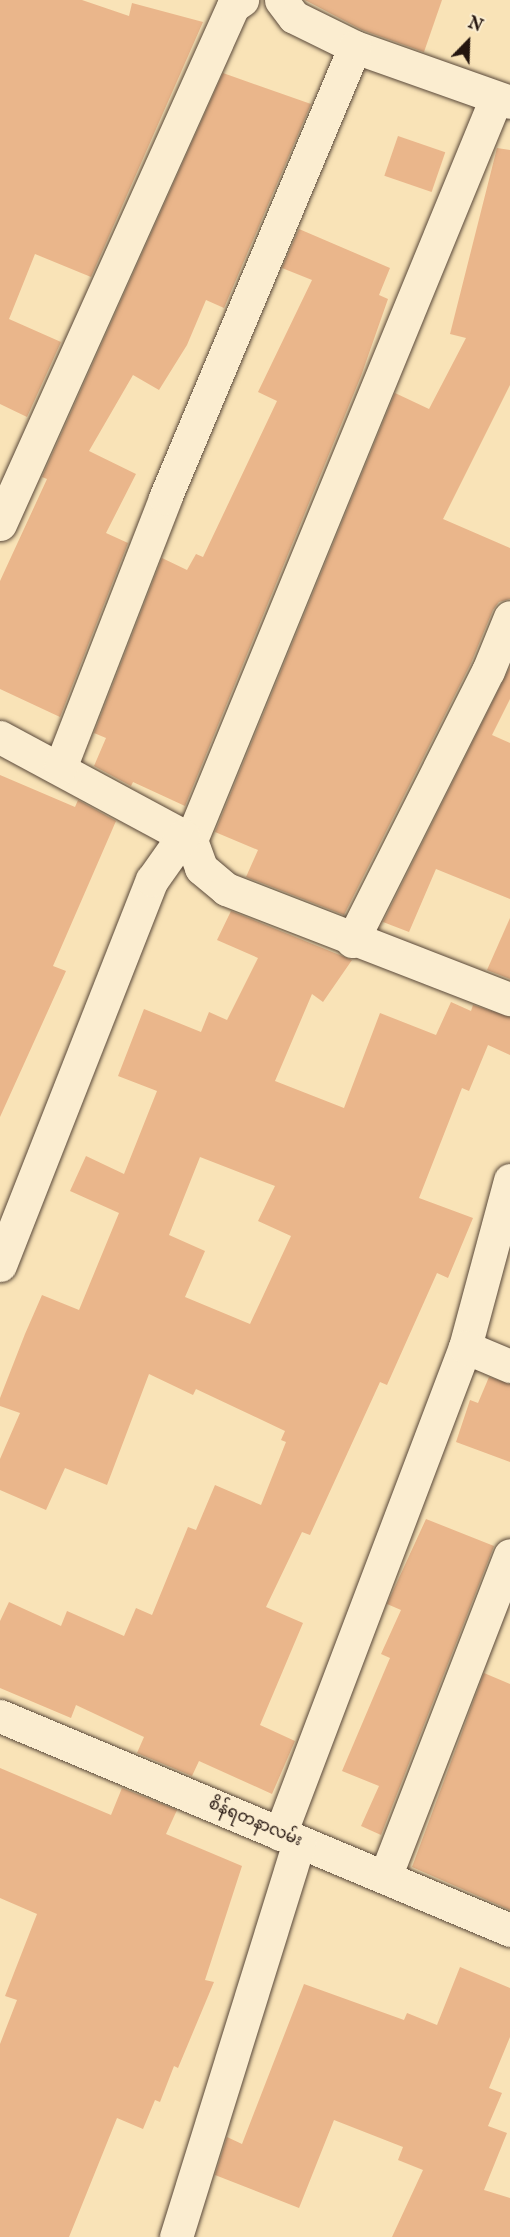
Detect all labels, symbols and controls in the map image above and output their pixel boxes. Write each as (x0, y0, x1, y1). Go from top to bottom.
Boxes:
north arrow (438, 12, 498, 72)
text: N (465, 14, 485, 37)
street label: စိန်ရတနာလမ်း (205, 1795, 305, 1851)

